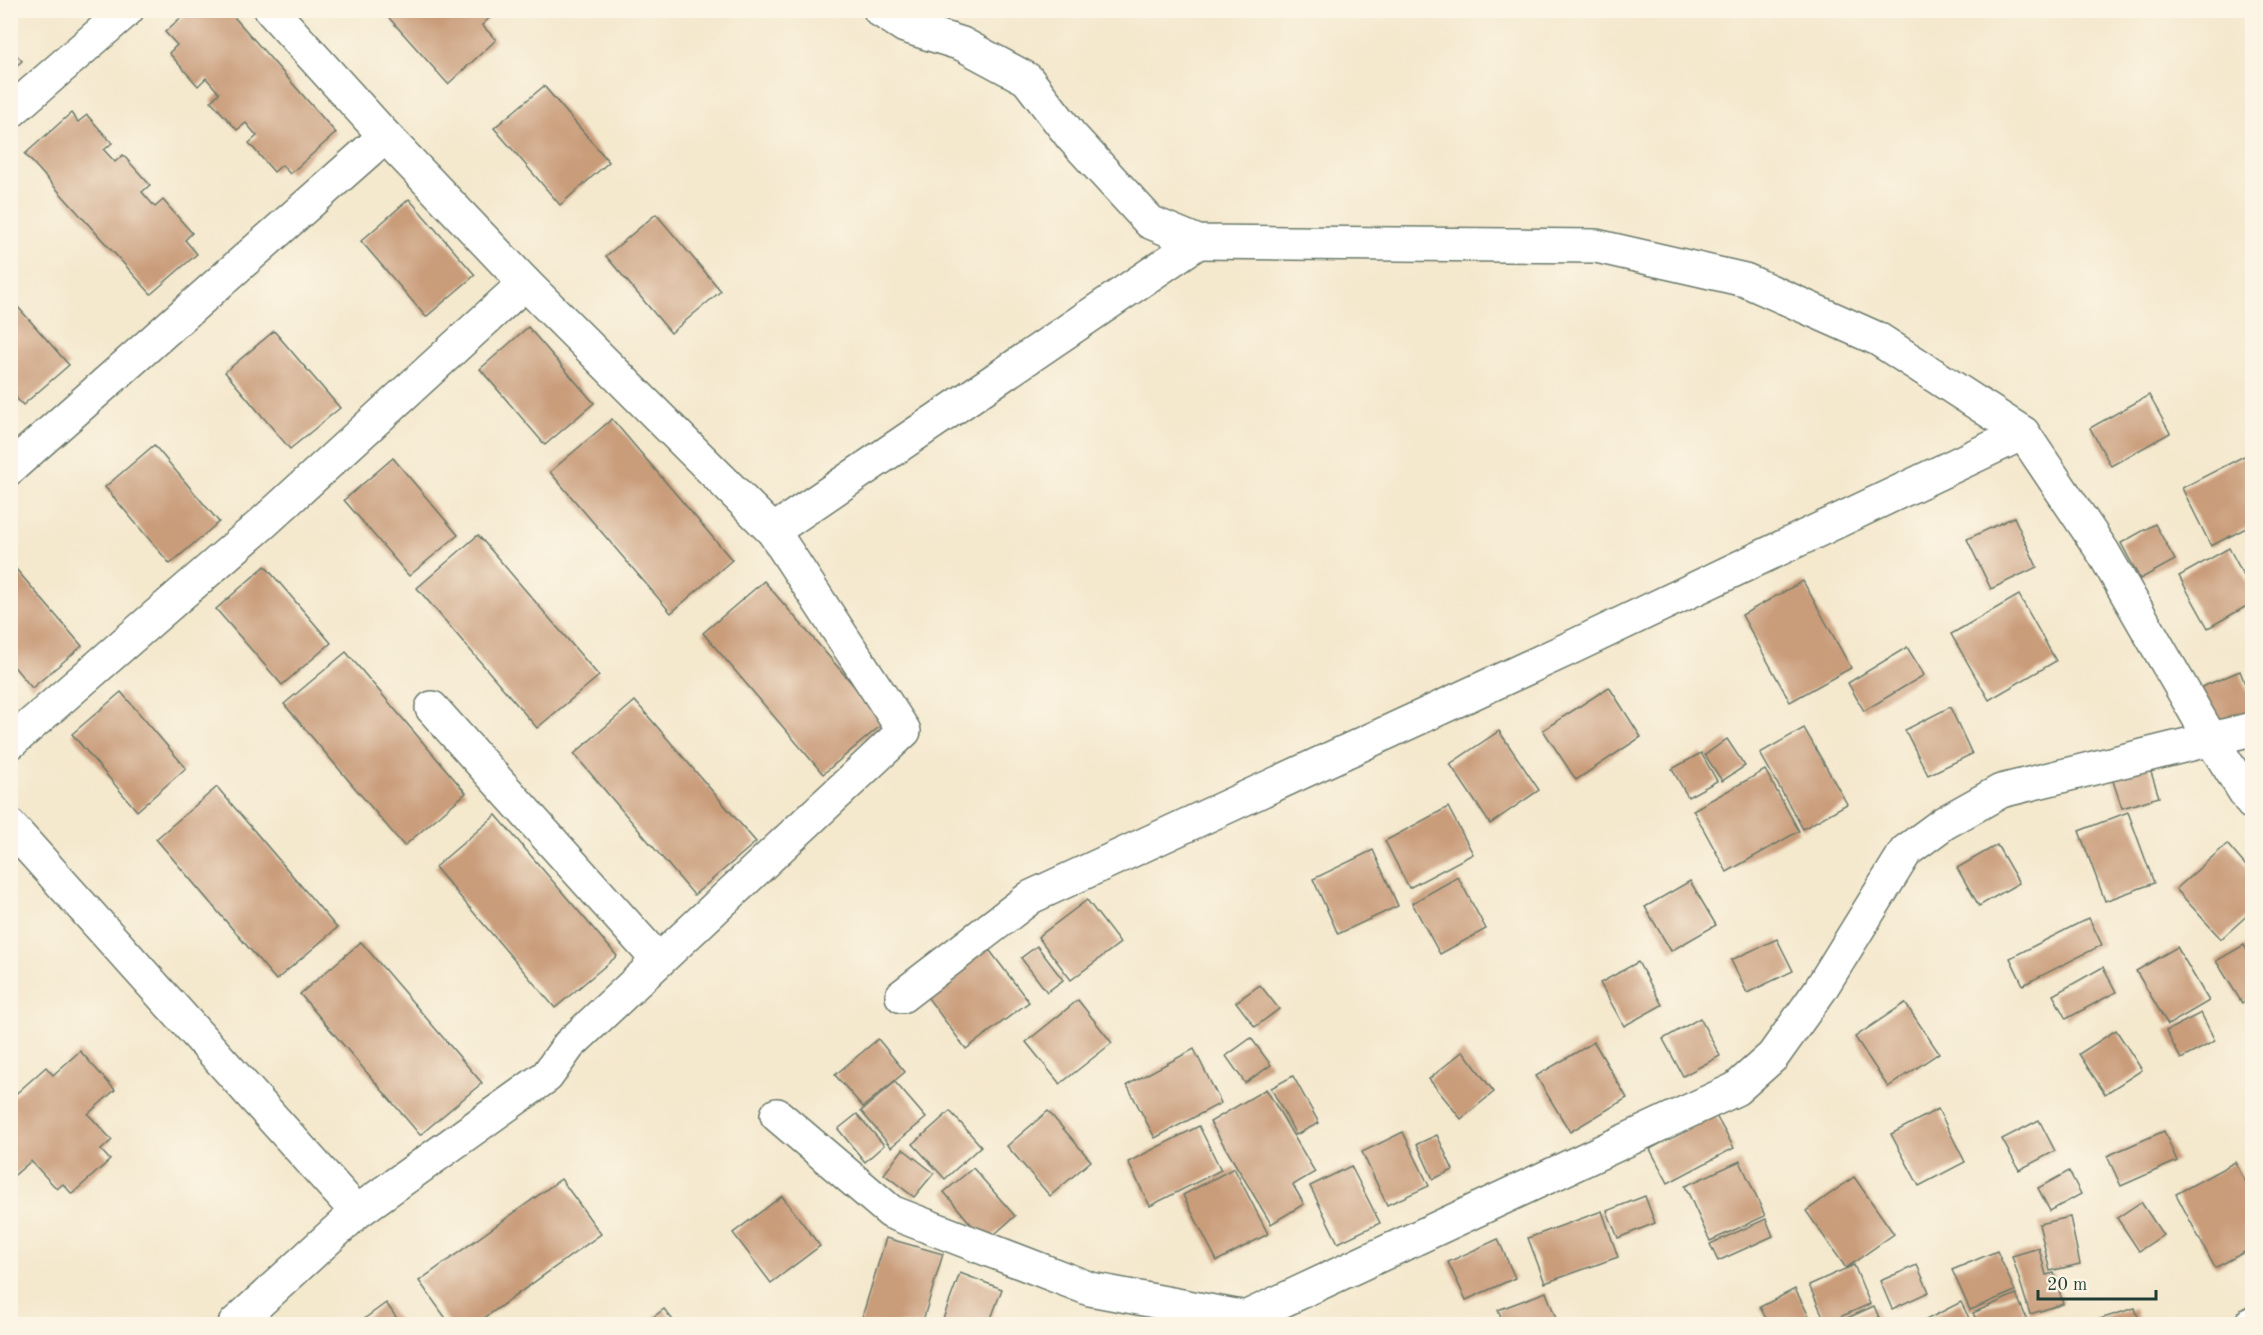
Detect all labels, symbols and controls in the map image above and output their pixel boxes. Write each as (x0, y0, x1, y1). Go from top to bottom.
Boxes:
scale bar (2038, 1263, 2156, 1301)
text: 20 m (2047, 1276, 2087, 1294)

